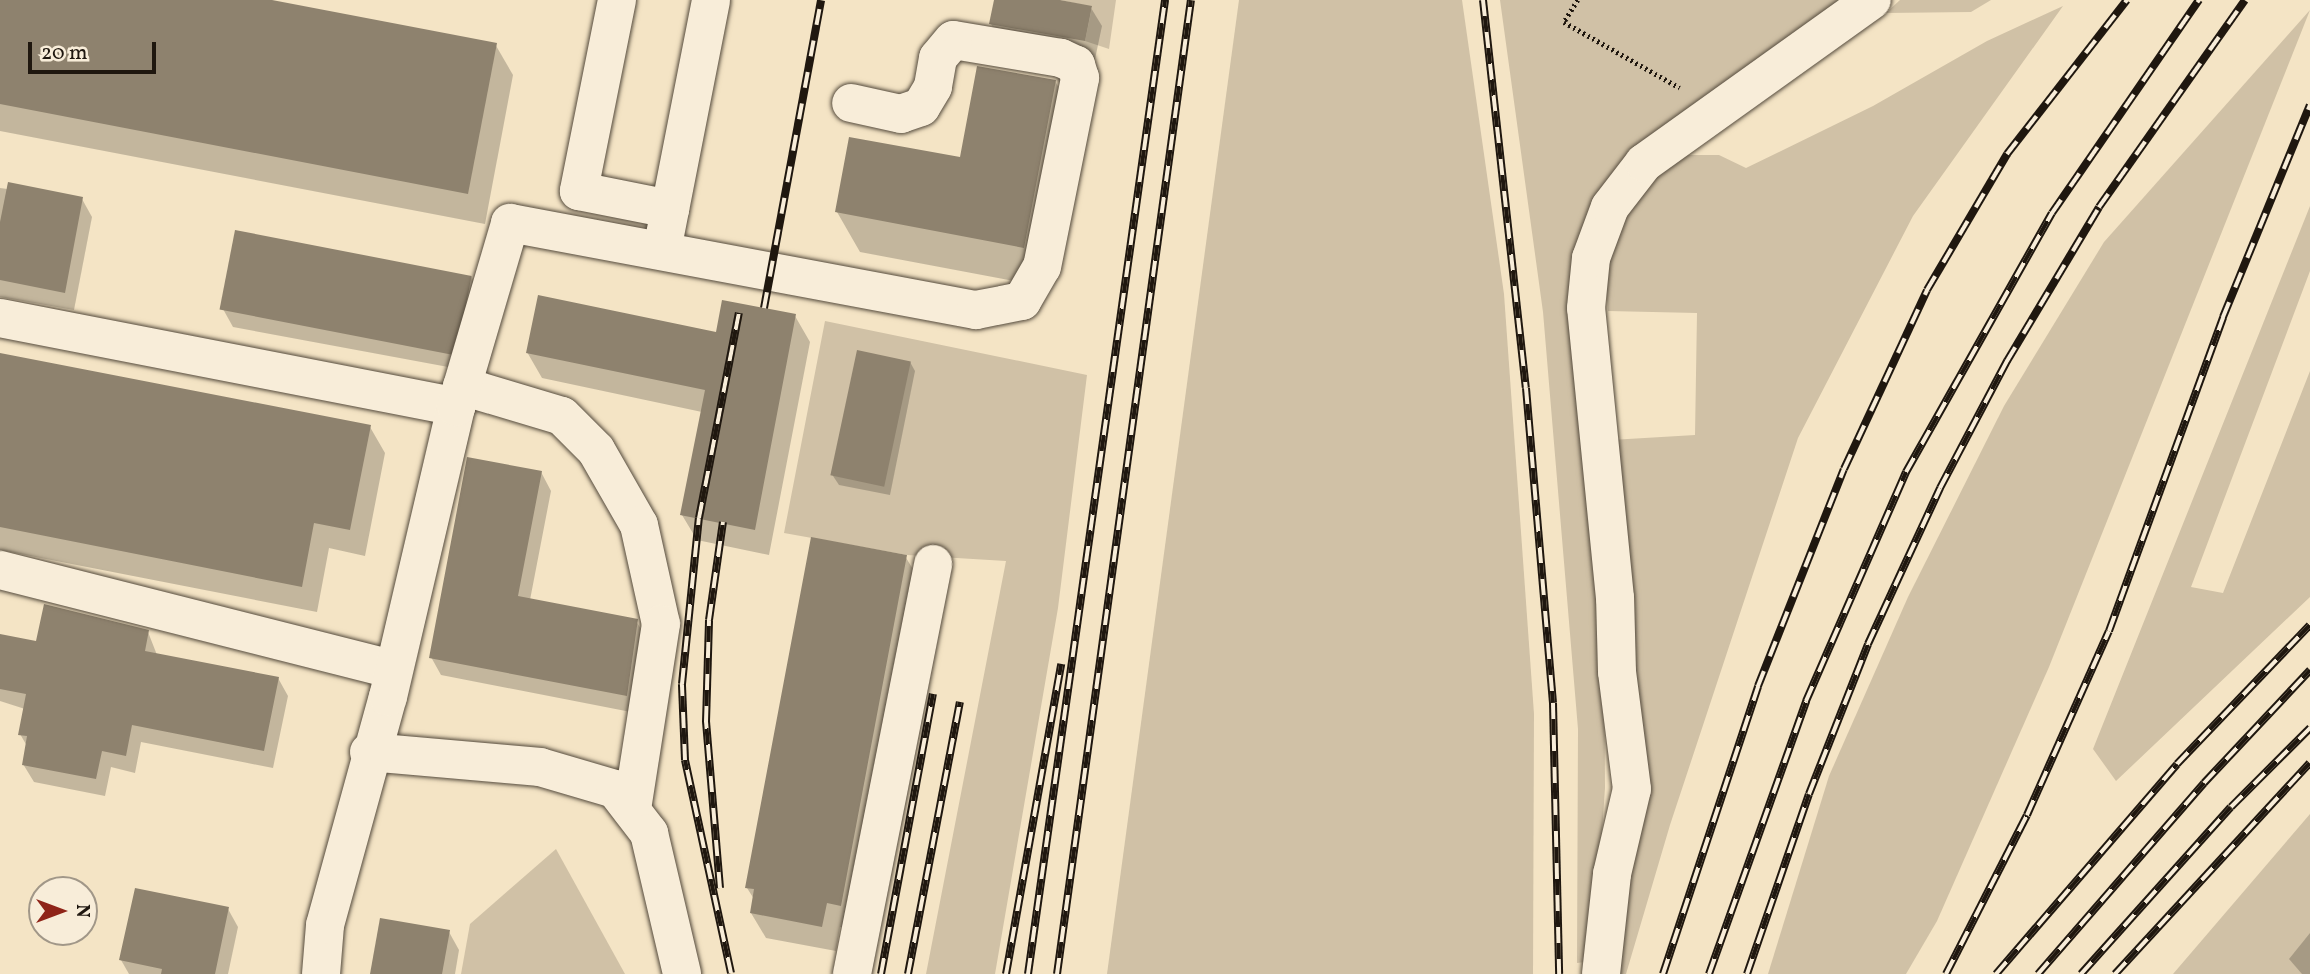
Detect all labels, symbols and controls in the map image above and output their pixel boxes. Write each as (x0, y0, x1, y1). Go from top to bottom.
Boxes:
scale bar (32, 28, 159, 72)
text: 20 m (41, 39, 87, 68)
north arrow (28, 876, 98, 946)
text: N (69, 904, 95, 918)

